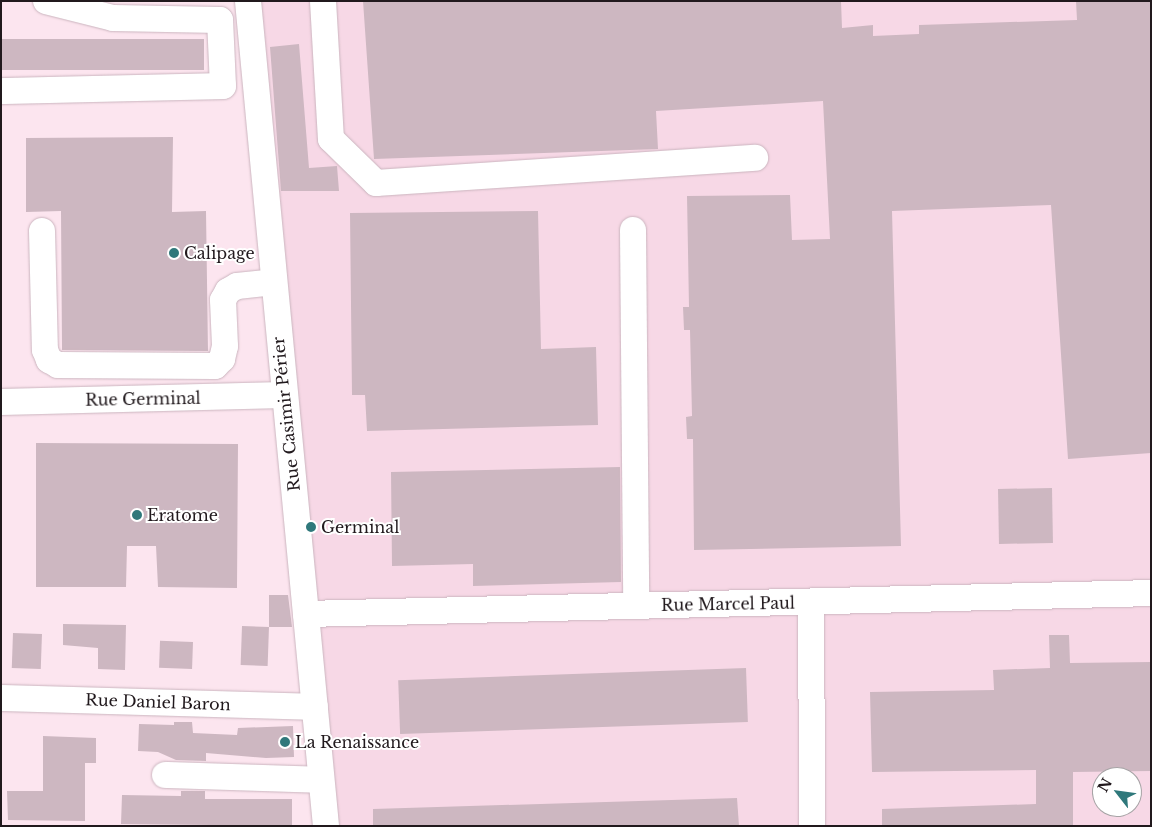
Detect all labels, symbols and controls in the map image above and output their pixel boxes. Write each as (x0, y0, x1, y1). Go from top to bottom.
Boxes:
place label: Calipage (184, 243, 255, 263)
marker: Calipage (168, 247, 180, 259)
street label: Rue Casimir Périer (268, 335, 304, 493)
street label: Rue Germinal (85, 388, 201, 410)
place label: Eratome (147, 505, 218, 525)
marker: Eratome (131, 509, 143, 521)
place label: Germinal (321, 517, 399, 537)
marker: Germinal (305, 521, 317, 533)
street label: Rue Marcel Paul (661, 593, 795, 615)
street label: Rue Daniel Baron (85, 690, 231, 714)
place label: La Renaissance (295, 732, 419, 752)
marker: La Renaissance (279, 736, 291, 748)
north arrow (1092, 767, 1142, 817)
text: N (1094, 775, 1116, 795)

